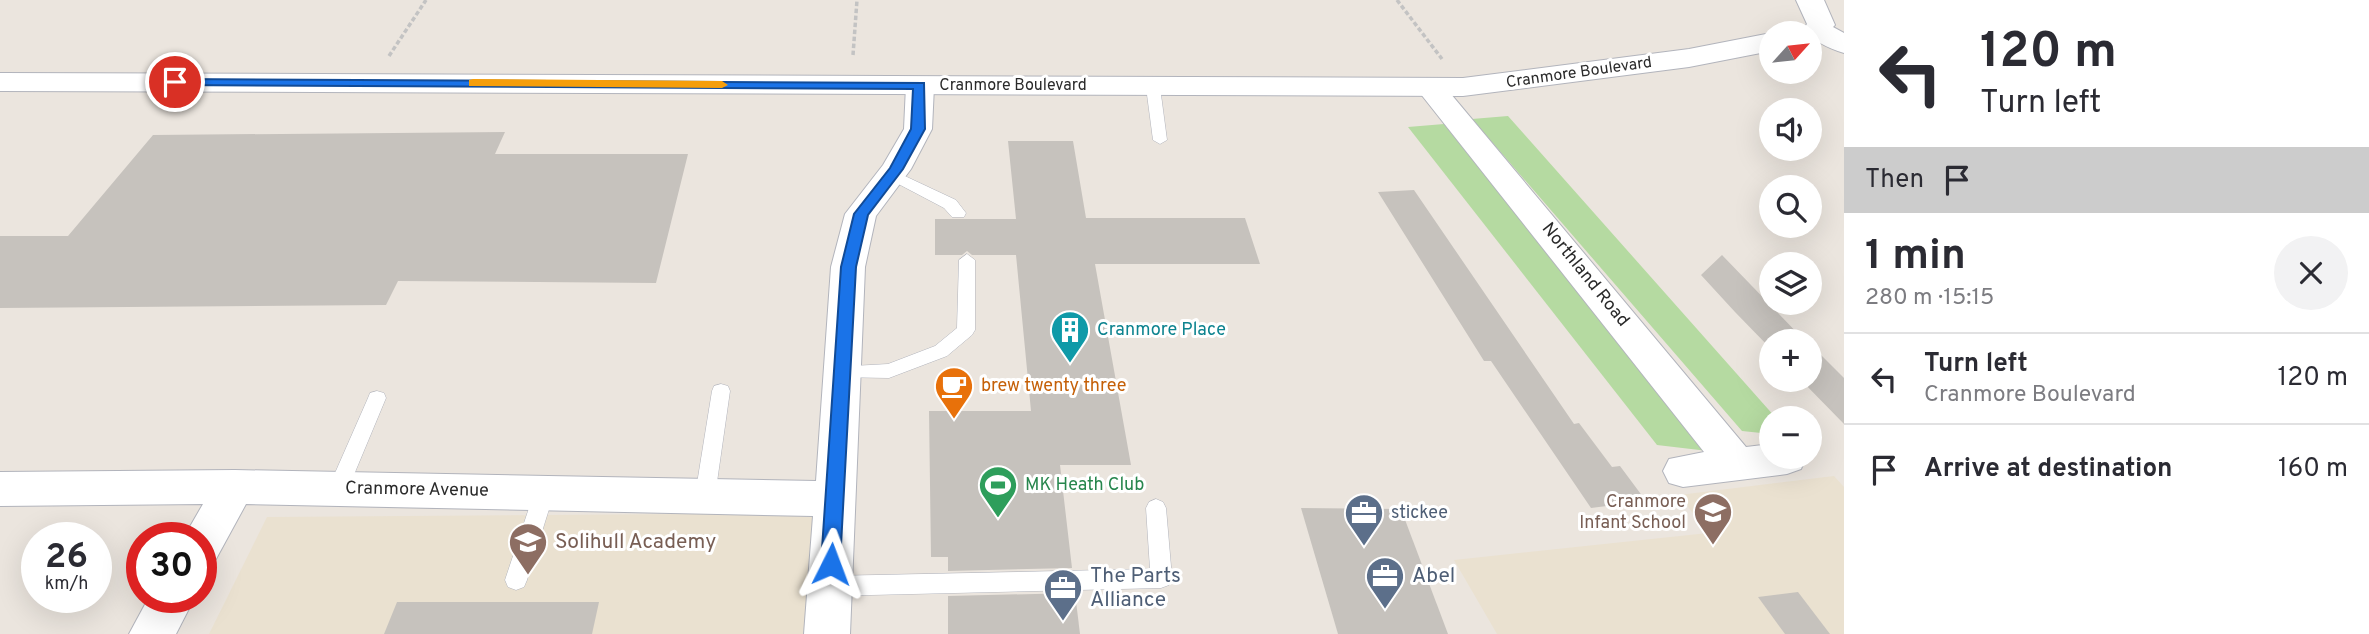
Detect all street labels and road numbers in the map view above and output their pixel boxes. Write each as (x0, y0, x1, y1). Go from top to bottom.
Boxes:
street label: Cranmore Boulevard (1505, 53, 1653, 93)
street label: Cranmore Boulevard (939, 76, 1087, 96)
street label: Northland Road (1536, 218, 1634, 332)
street label: Cranmore Avenue (345, 477, 489, 503)

